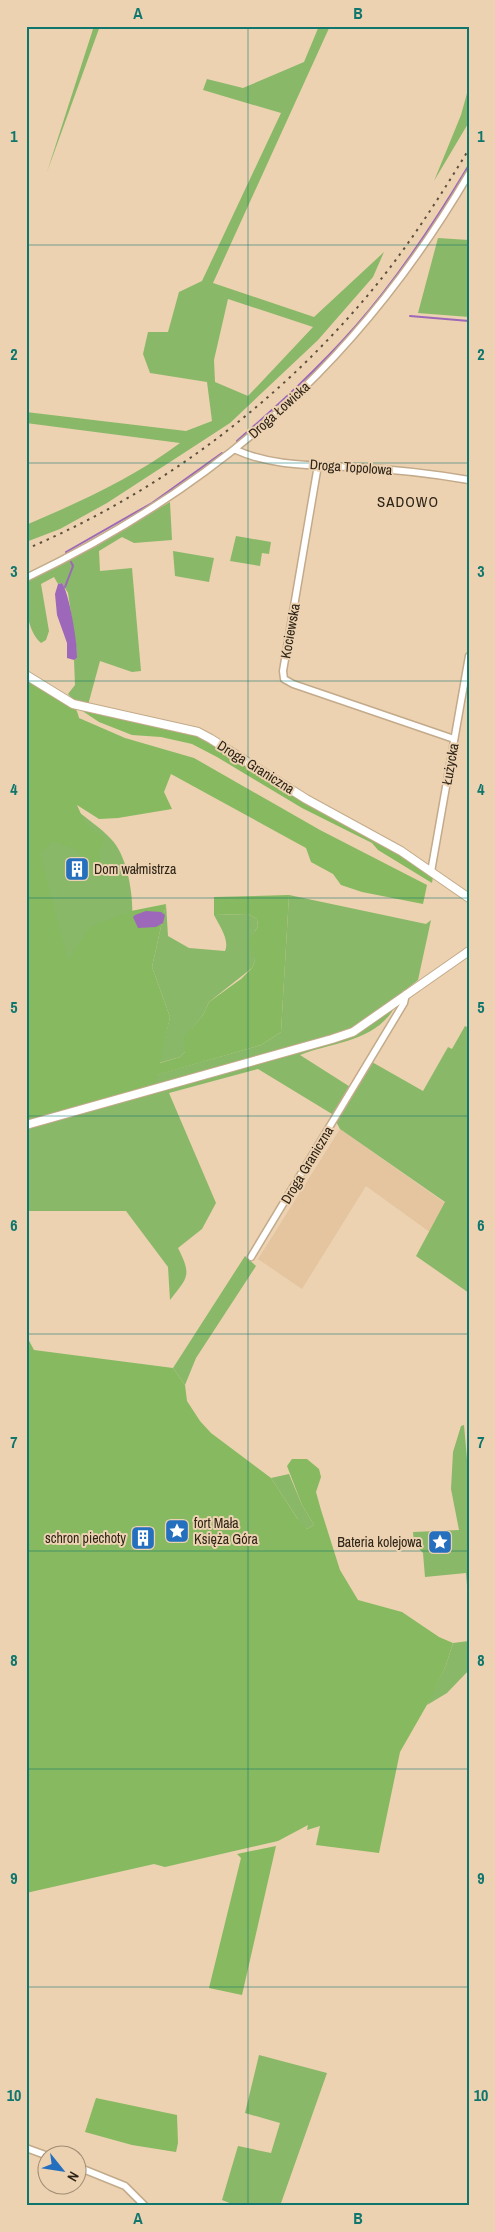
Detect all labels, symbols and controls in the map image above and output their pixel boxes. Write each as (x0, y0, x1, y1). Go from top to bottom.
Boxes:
text: A (133, 2, 143, 24)
text: B (353, 2, 363, 24)
text: 1 (10, 125, 18, 147)
text: 1 (477, 125, 485, 147)
text: 2 (10, 343, 18, 365)
text: 2 (477, 343, 485, 365)
street label: Droga Łowicka (245, 377, 314, 442)
street label: Droga Topolowa (309, 455, 394, 479)
district label: SADOWO (377, 491, 439, 512)
text: 3 (10, 560, 18, 582)
text: 3 (477, 560, 485, 582)
street label: Kociewska (276, 602, 304, 660)
street label: Droga Graniczna (214, 736, 298, 798)
street label: Łużycka (437, 741, 463, 786)
text: 4 (10, 778, 18, 800)
text: 4 (477, 778, 485, 800)
building icon: Dom wałmistrza (64, 856, 90, 882)
place label: Dom wałmistrza (94, 860, 177, 878)
text: 5 (10, 996, 18, 1018)
text: 5 (477, 996, 485, 1018)
street label: Droga Graniczna (277, 1122, 338, 1207)
text: 6 (10, 1214, 18, 1236)
text: 6 (477, 1214, 485, 1236)
text: 7 (10, 1431, 18, 1453)
text: 7 (477, 1431, 485, 1453)
place label: fort Mała Księża Góra (194, 1514, 258, 1548)
place icon: fort Mała Księża Góra (164, 1518, 190, 1544)
building icon: schron piechoty (130, 1525, 156, 1551)
place label: schron piechoty (45, 1529, 126, 1547)
place icon: Bateria kolejowa (427, 1529, 453, 1555)
place label: Bateria kolejowa (337, 1533, 423, 1551)
text: 8 (10, 1649, 18, 1671)
text: 8 (477, 1649, 485, 1671)
text: 9 (10, 1867, 18, 1889)
text: 9 (477, 1867, 485, 1889)
text: 10 (7, 2084, 21, 2106)
text: 10 (474, 2084, 488, 2106)
north arrow (38, 2144, 88, 2194)
text: N (63, 2168, 83, 2185)
text: A (133, 2207, 143, 2229)
text: B (353, 2207, 363, 2229)

